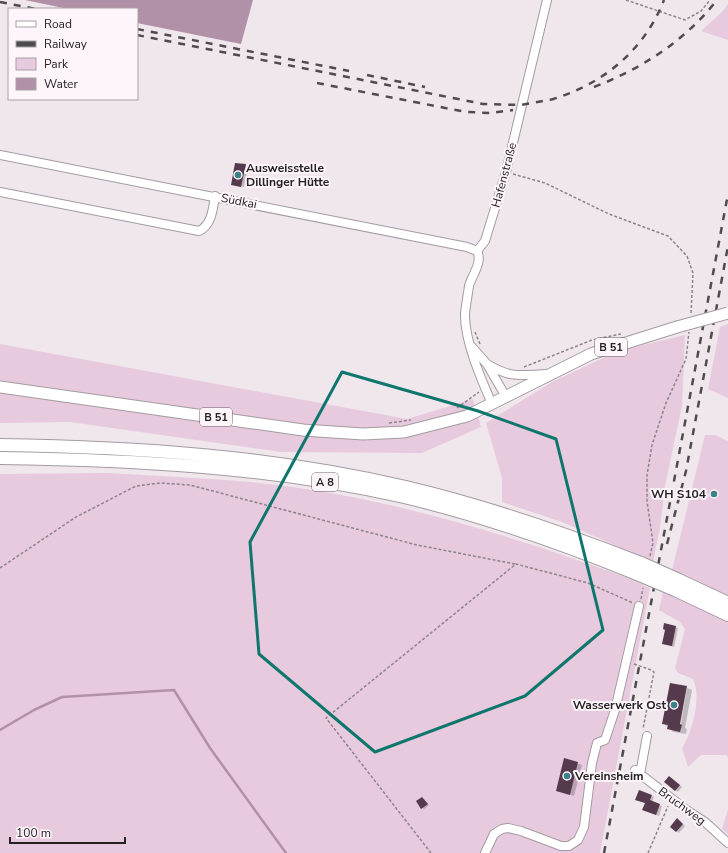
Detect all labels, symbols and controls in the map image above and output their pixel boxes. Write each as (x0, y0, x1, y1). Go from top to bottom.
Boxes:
legend (8, 8, 138, 100)
text: Road (44, 16, 72, 32)
text: Railway (44, 36, 88, 52)
text: Park (44, 56, 69, 72)
text: Water (44, 76, 78, 92)
street label: Hafenstraße (488, 141, 520, 209)
place label: Ausweisstelle Dillinger Hütte (246, 160, 330, 190)
marker: Ausweisstelle Dillinger Hütte (233, 170, 243, 180)
street label: Südkai (220, 190, 258, 212)
road number: B 51 (595, 338, 627, 356)
road number: B 51 (200, 408, 232, 426)
road number: A 8 (312, 473, 338, 491)
place label: WH S104 (651, 486, 706, 502)
marker: WH S104 (709, 489, 719, 499)
place label: Wasserwerk Ost (573, 697, 666, 713)
marker: Wasserwerk Ost (669, 700, 679, 710)
place label: Vereinsheim (574, 768, 643, 784)
marker: Vereinsheim (562, 771, 572, 781)
street label: Bruchweg (655, 783, 709, 829)
scale bar (10, 819, 125, 845)
text: 100 m (16, 825, 51, 841)

